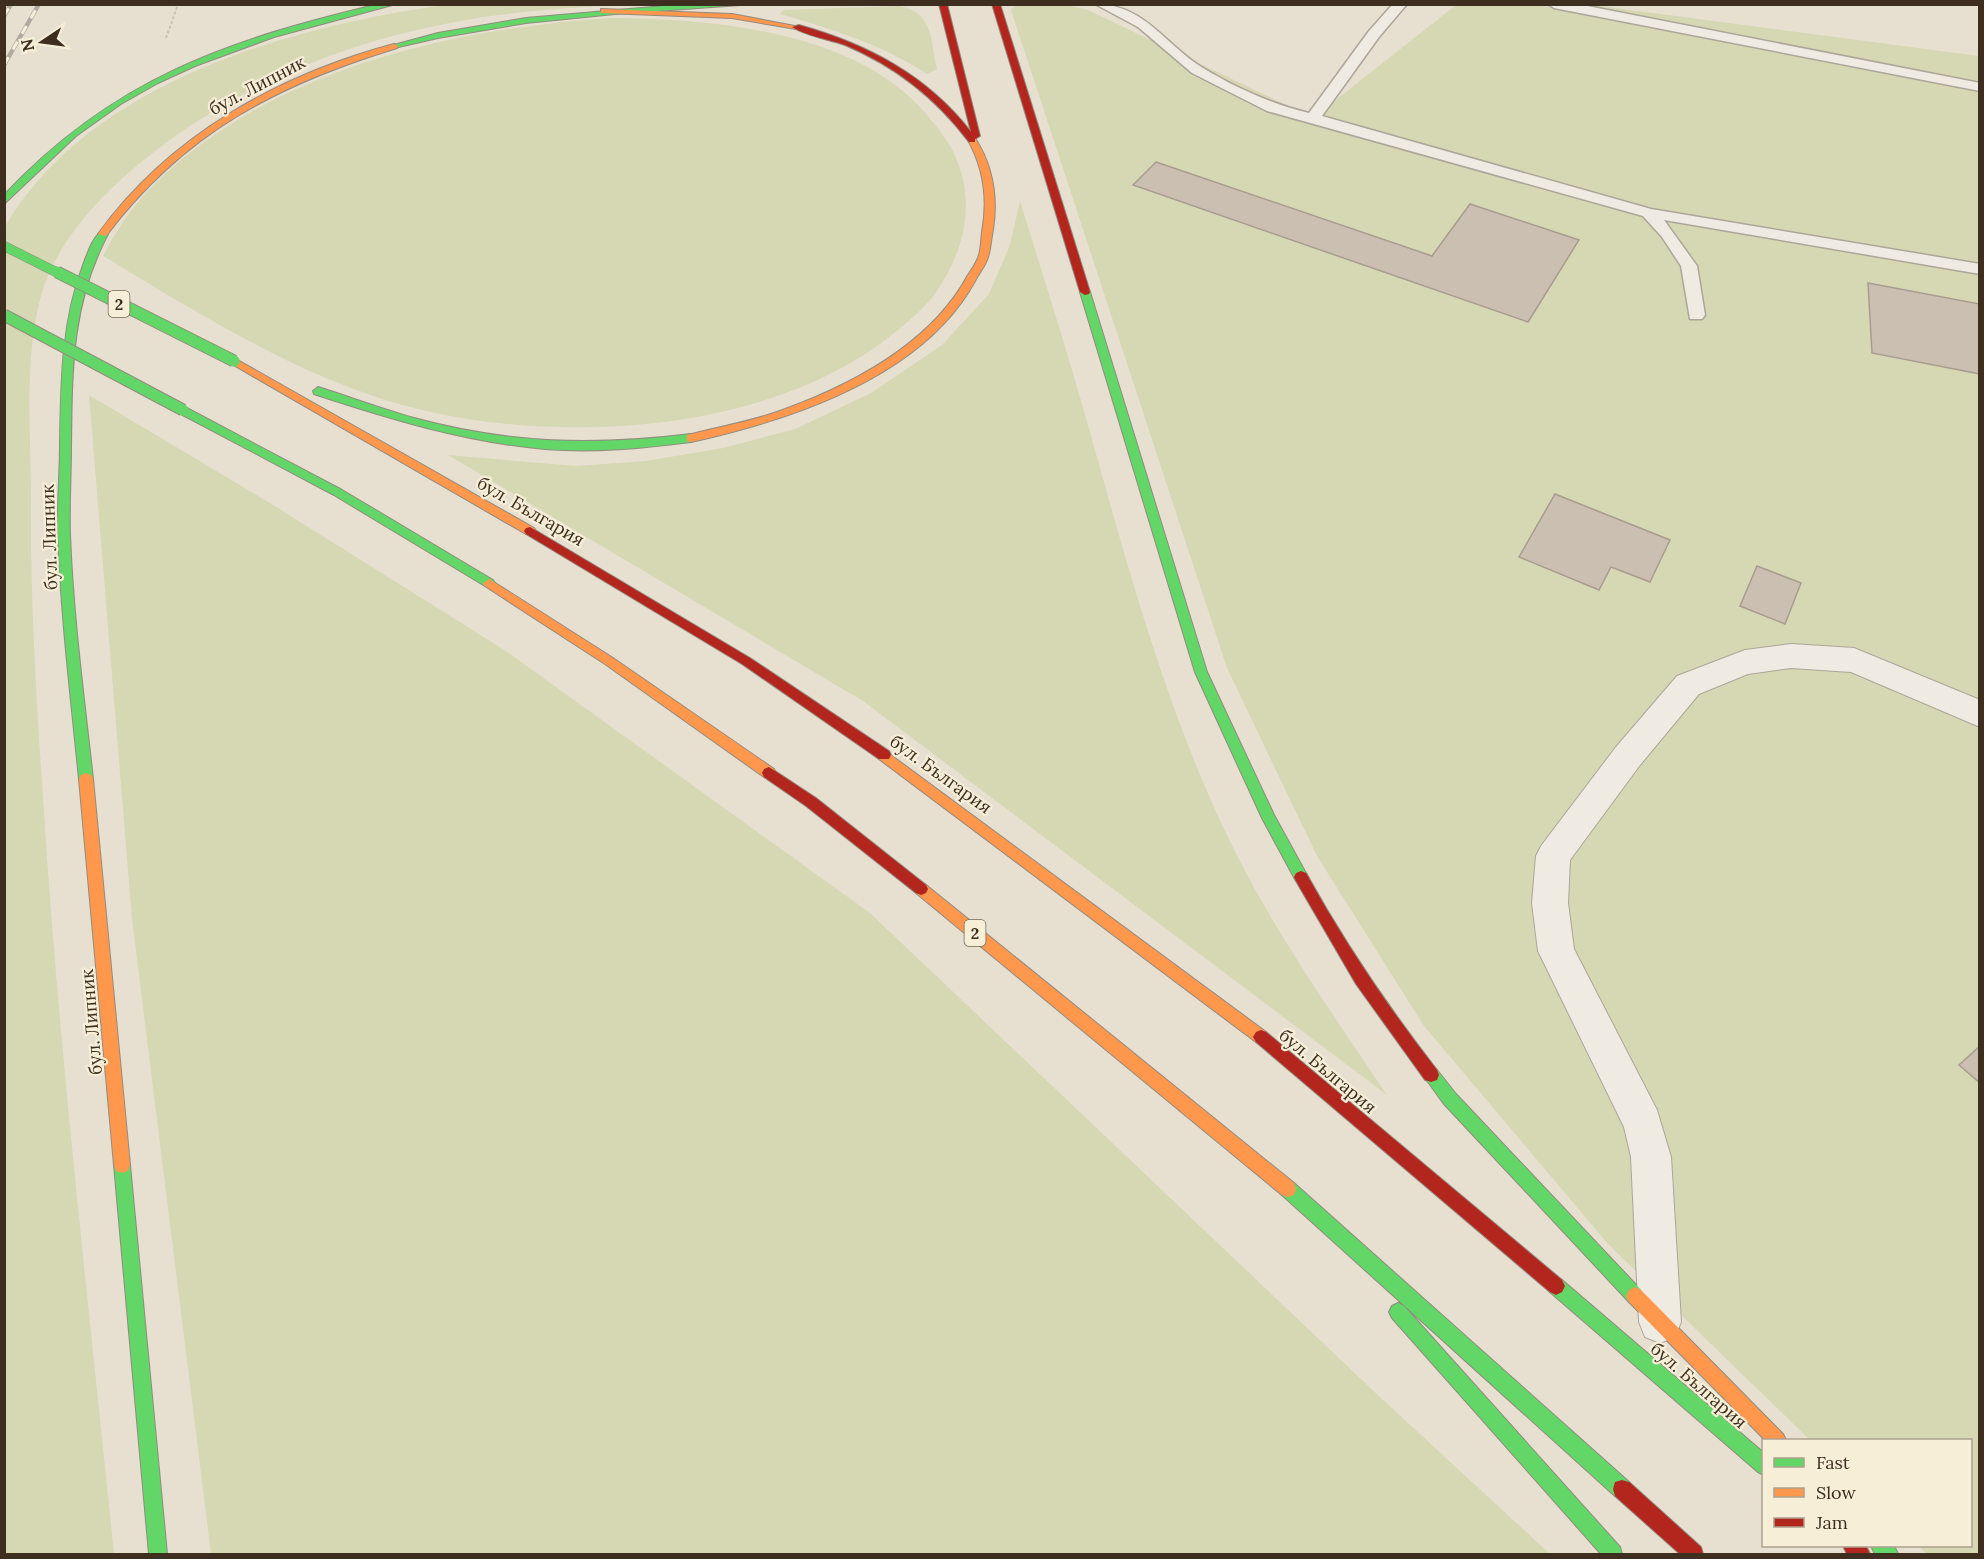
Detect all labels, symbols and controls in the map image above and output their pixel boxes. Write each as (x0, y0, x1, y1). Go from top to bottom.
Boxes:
north arrow (12, 12, 72, 72)
text: N (16, 37, 39, 54)
street label: бул. Липник (205, 50, 309, 120)
road number: 2 (108, 291, 130, 317)
street label: бул. България (473, 471, 589, 551)
street label: бул. Липник (36, 483, 62, 590)
street label: бул. България (886, 729, 996, 819)
road number: 2 (964, 920, 986, 946)
street label: бул. Липник (75, 968, 107, 1076)
street label: бул. България (1275, 1024, 1381, 1118)
street label: бул. България (1646, 1337, 1752, 1433)
legend (1762, 1439, 1972, 1547)
text: Fast (1816, 1451, 1850, 1474)
text: Slow (1816, 1481, 1856, 1504)
text: Jam (1815, 1511, 1848, 1534)

